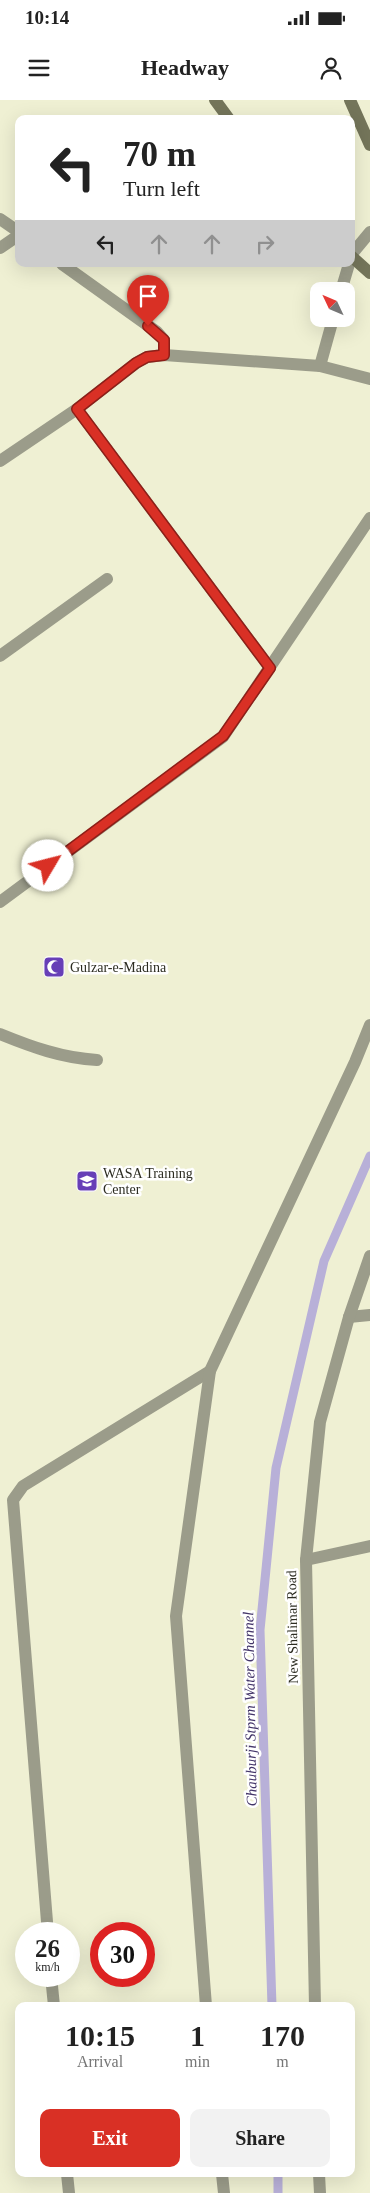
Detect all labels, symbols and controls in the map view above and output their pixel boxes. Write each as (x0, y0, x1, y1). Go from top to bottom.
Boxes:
text: 10:14 (25, 7, 69, 28)
icon: menu (25, 54, 53, 82)
icon: person (317, 54, 345, 82)
text: Headway (141, 55, 229, 80)
icon: left (40, 135, 105, 200)
text: 70 m (123, 135, 196, 174)
text: Turn left (123, 176, 200, 201)
icon: left (92, 230, 120, 258)
icon: ahead (145, 230, 173, 258)
icon: ahead (198, 230, 226, 258)
icon: right (251, 230, 279, 258)
pin (127, 275, 169, 326)
icon: arrive (134, 282, 162, 310)
north arrow (310, 282, 355, 328)
map controls (310, 282, 355, 327)
position arrow (21, 839, 73, 891)
mosque icon: Gulzar-e-Madina (42, 955, 66, 979)
place label: Gulzar-e-Madina (70, 960, 167, 975)
place label: WASA Training Center (103, 1166, 193, 1197)
school or university icon: WASA Training Center (75, 1169, 99, 1193)
street label: New Shalimar Road (284, 1570, 301, 1684)
water label: Chauburji Stprm Water Channel (240, 1611, 260, 1807)
speed limit sign: 30 (90, 1922, 155, 1987)
text: 26 (35, 1935, 60, 1962)
text: km/h (35, 1960, 60, 1974)
text: 10:15 (65, 2019, 135, 2052)
text: 1 (190, 2019, 205, 2052)
text: 170 (260, 2019, 305, 2052)
text: Arrival (77, 2053, 123, 2070)
text: min (185, 2053, 210, 2070)
text: m (276, 2053, 289, 2070)
button: Exit (40, 2109, 180, 2167)
button: Share (190, 2109, 330, 2167)

